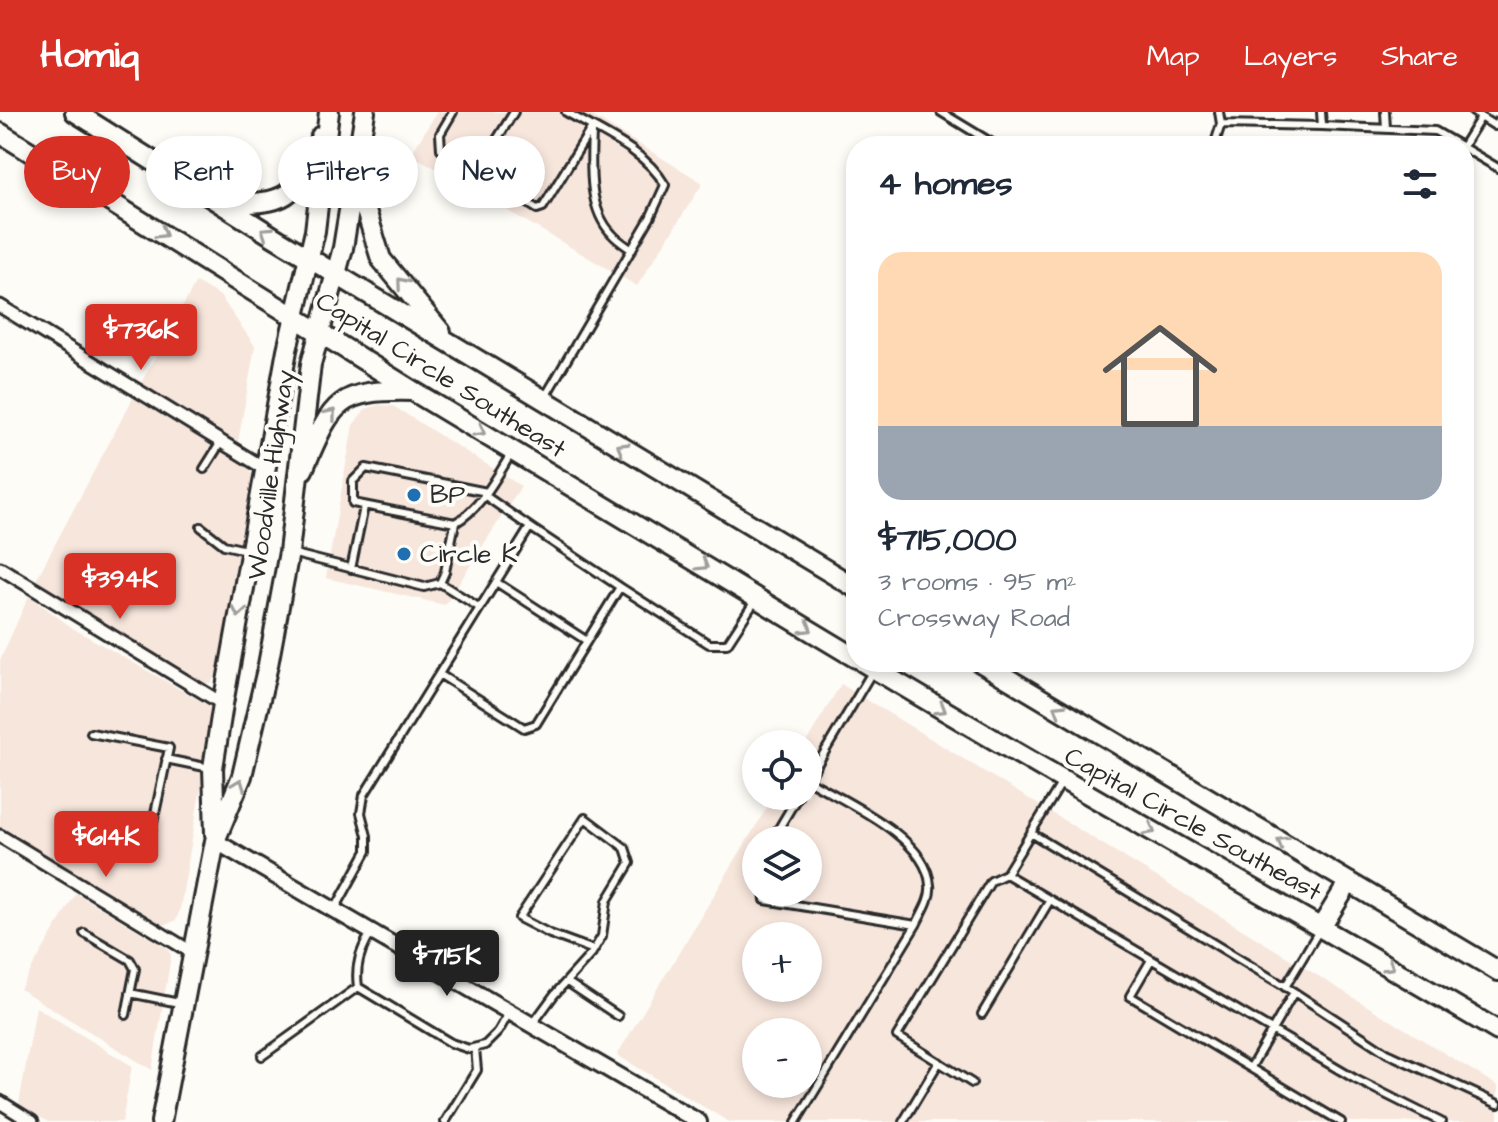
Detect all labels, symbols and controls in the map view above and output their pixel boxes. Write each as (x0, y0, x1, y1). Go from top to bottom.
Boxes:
text: Homiq (40, 30, 139, 82)
text: Map (1147, 37, 1200, 76)
text: Layers (1244, 37, 1337, 76)
text: Share (1381, 37, 1458, 76)
chip: Buy (24, 136, 130, 208)
chip: Rent (146, 136, 262, 208)
chip: Filters (278, 136, 418, 208)
chip: New (434, 136, 545, 208)
text: 4 homes (878, 160, 1013, 208)
icon: filters (1398, 162, 1442, 206)
one-way arrow (153, 223, 168, 239)
one-way arrow (260, 226, 275, 241)
one-way arrow (397, 278, 412, 292)
street label: Capital Circle Southeast (309, 283, 573, 467)
pin: $736K (85, 304, 197, 372)
icon: home (1088, 304, 1232, 448)
text: $736K (103, 312, 179, 348)
street label: Woodville Highway (238, 368, 306, 583)
one-way arrow (321, 409, 336, 424)
one-way arrow (471, 421, 486, 437)
one-way arrow (616, 442, 631, 458)
place label: BP (430, 477, 465, 513)
marker: BP (405, 486, 423, 504)
text: $715,000 (878, 516, 1017, 564)
place label: Circle K (420, 536, 518, 572)
marker: Circle K (395, 545, 413, 563)
pin: $394K (64, 553, 176, 621)
one-way arrow (694, 556, 709, 571)
text: $394K (82, 561, 158, 597)
text: 3 rooms · 95 m² (878, 564, 1077, 600)
text: Crossway Road (878, 600, 1070, 636)
one-way arrow (232, 606, 249, 619)
one-way arrow (798, 618, 813, 634)
one-way arrow (932, 699, 947, 715)
one-way arrow (1053, 703, 1068, 719)
map controls (742, 730, 822, 1098)
button: locate (742, 730, 822, 810)
street label: Capital Circle Southeast (1058, 738, 1328, 910)
one-way arrow (229, 778, 245, 792)
pin: $614K (50, 811, 162, 879)
text: $614K (72, 819, 140, 855)
one-way arrow (1141, 820, 1155, 836)
button: layers (742, 826, 822, 906)
one-way arrow (1276, 836, 1291, 852)
button: + (742, 922, 822, 1002)
pin: $715K (391, 930, 503, 998)
text: $715K (413, 938, 481, 974)
one-way arrow (1380, 957, 1395, 972)
button: − (742, 1018, 822, 1098)

